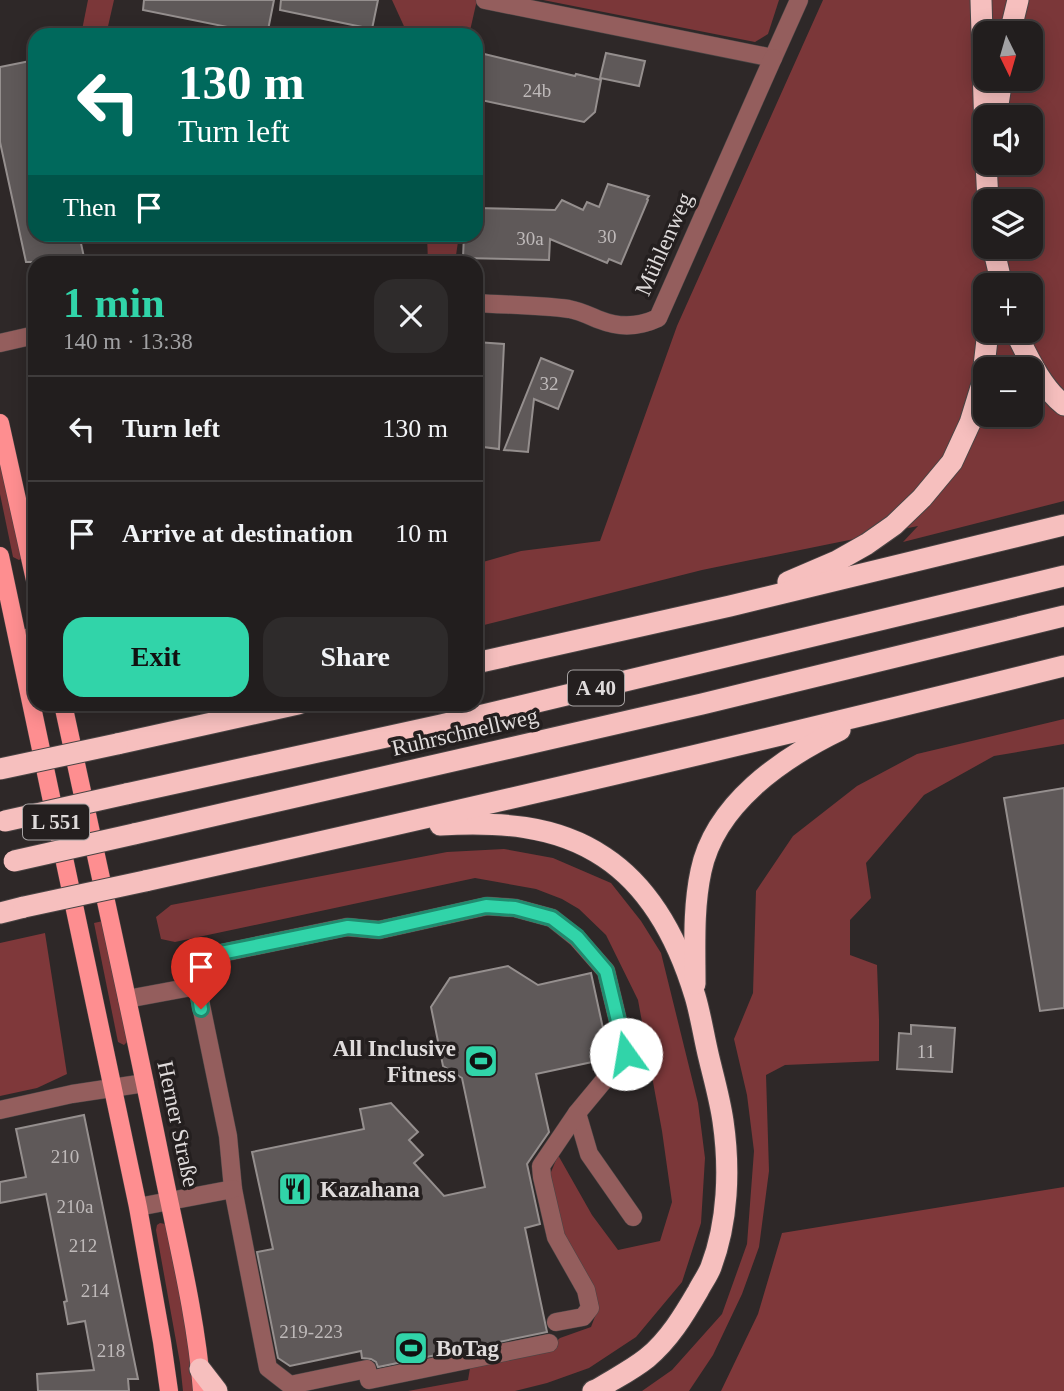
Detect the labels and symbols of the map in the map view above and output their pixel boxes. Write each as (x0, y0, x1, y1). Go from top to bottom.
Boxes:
north arrow (973, 21, 1043, 91)
house number: 24b (523, 80, 551, 101)
street label: Mühlenweg (630, 188, 698, 299)
house number: 30 (598, 226, 617, 247)
house number: 30a (516, 228, 544, 249)
house number: 32 (540, 373, 559, 394)
road number: A 40 (568, 670, 624, 706)
street label: Ruhrschnellweg (389, 703, 541, 761)
road number: L 551 (23, 804, 89, 840)
pin (171, 937, 231, 1009)
position arrow (589, 1017, 663, 1091)
place label: All Inclusive Fitness (333, 1036, 456, 1087)
house number: 11 (917, 1041, 935, 1062)
sports icon: All Inclusive Fitness (462, 1042, 500, 1080)
street label: Herner Straße (152, 1059, 204, 1189)
house number: 210 (51, 1146, 79, 1167)
restaurant icon: Kazahana (276, 1170, 314, 1208)
place label: Kazahana (320, 1177, 420, 1202)
house number: 210a (57, 1196, 94, 1217)
house number: 212 (69, 1235, 97, 1256)
house number: 214 (81, 1280, 110, 1301)
house number: 219-223 (279, 1321, 343, 1342)
sports icon: BoTag (392, 1329, 430, 1367)
place label: BoTag (436, 1336, 500, 1361)
house number: 218 (97, 1340, 125, 1361)

